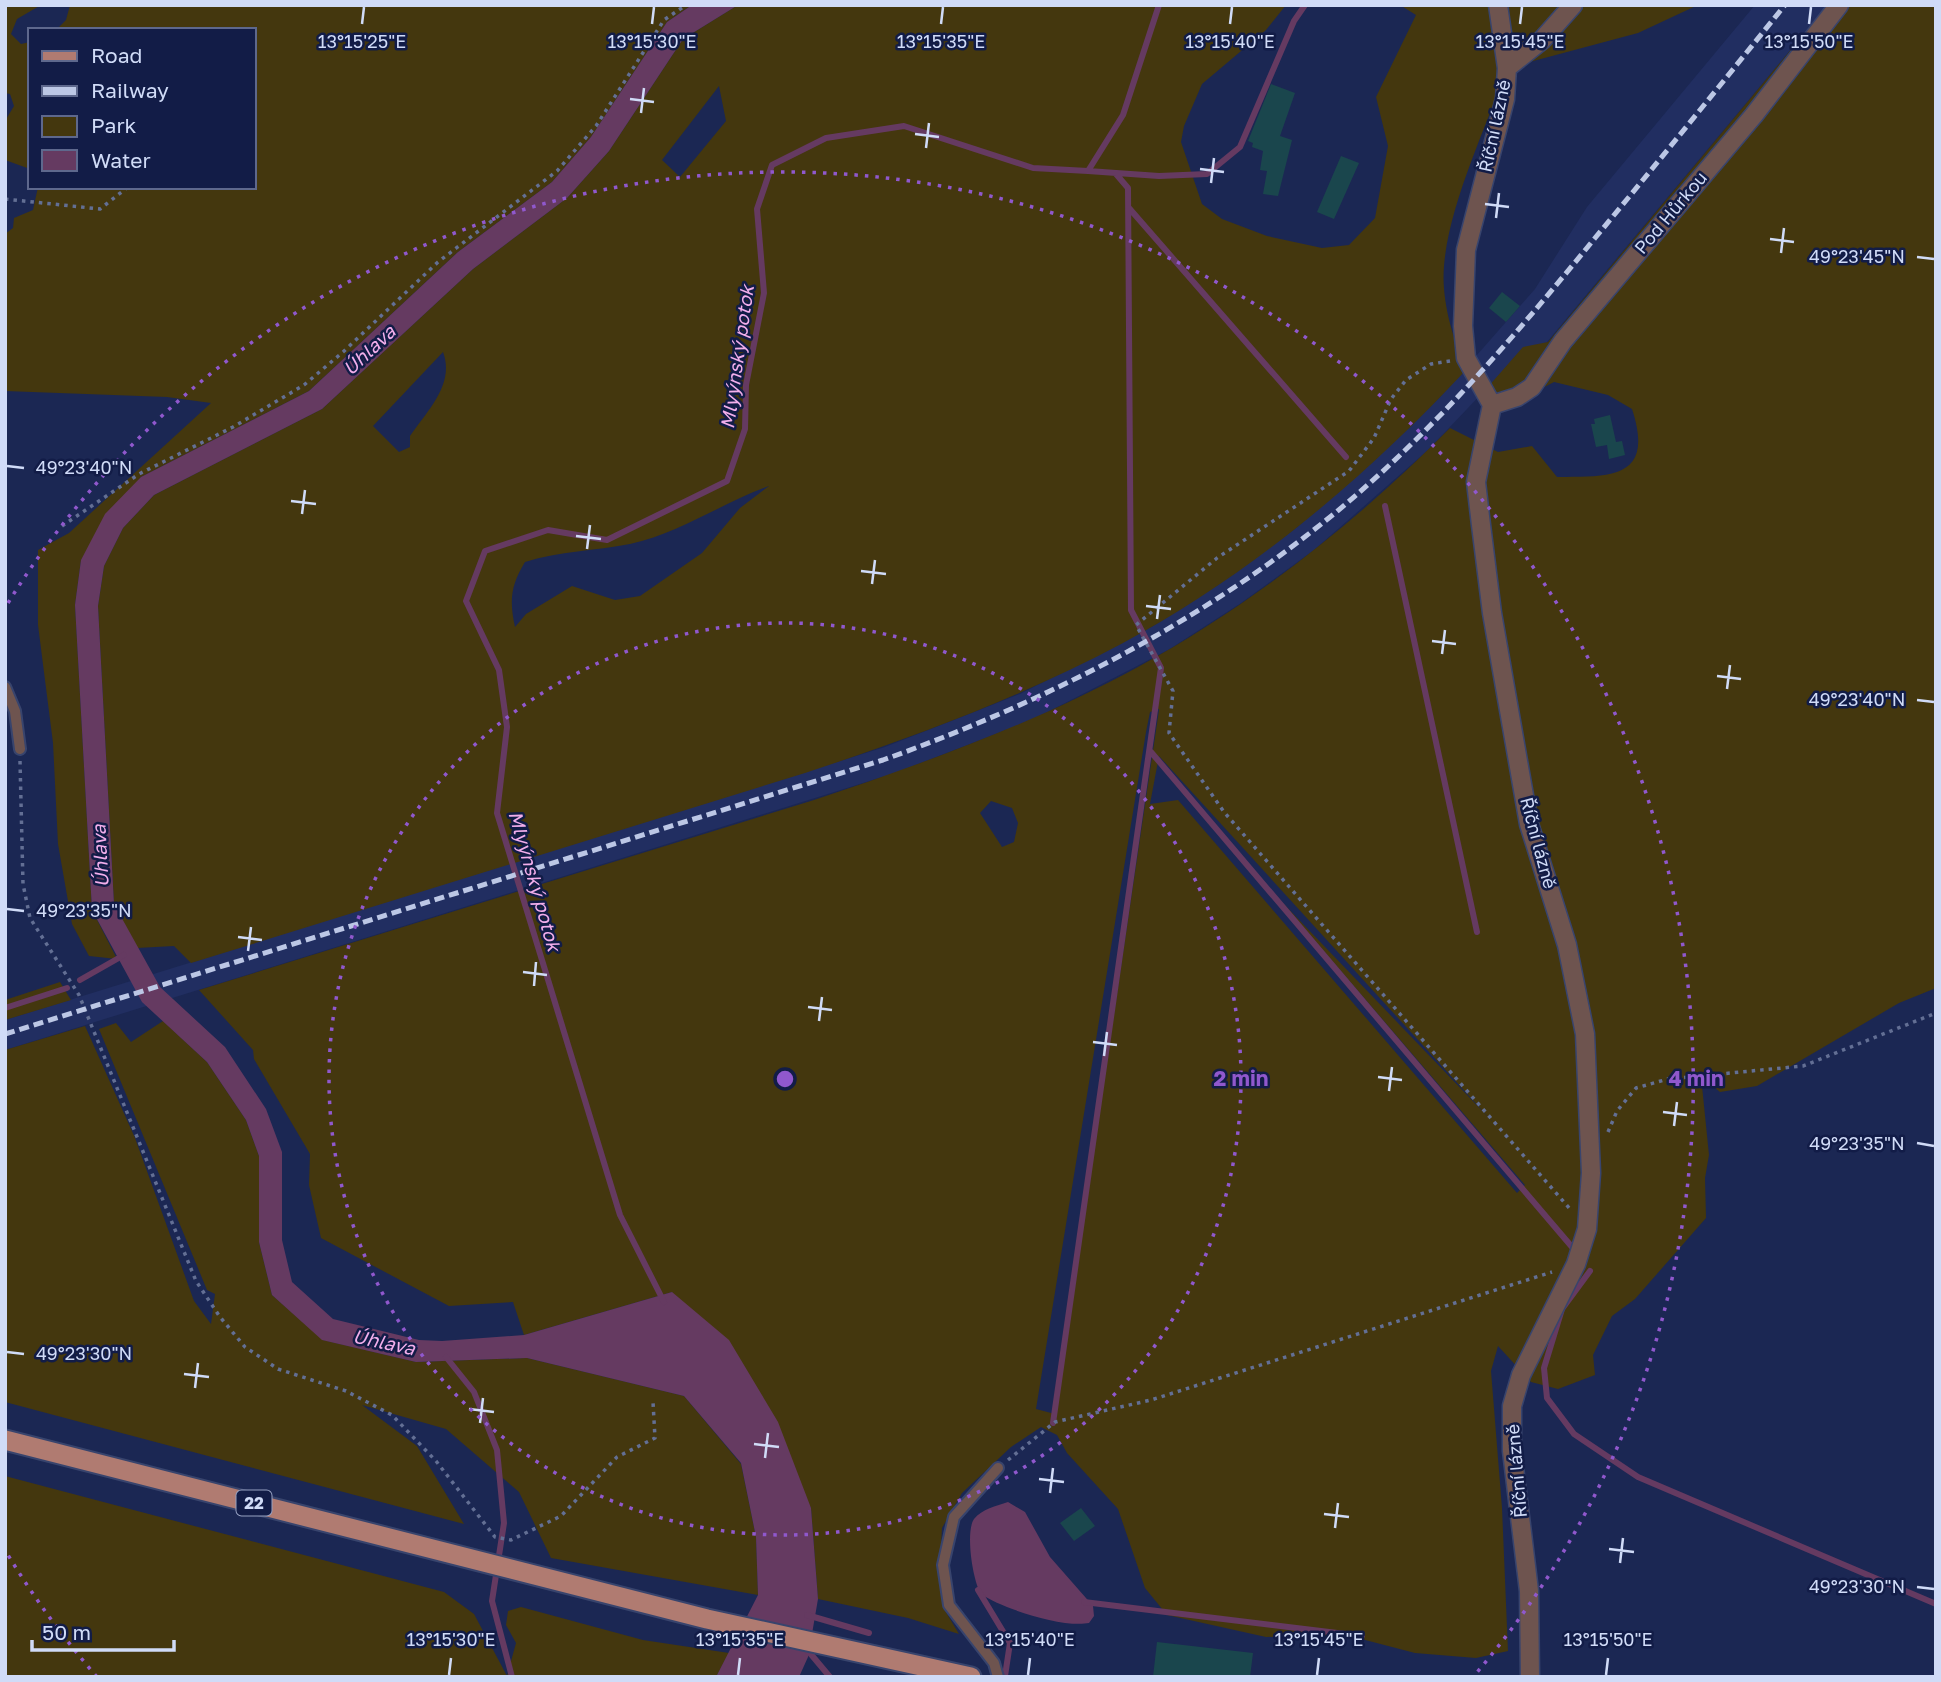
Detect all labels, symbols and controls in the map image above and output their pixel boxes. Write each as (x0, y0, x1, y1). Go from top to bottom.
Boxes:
legend (28, 28, 256, 189)
text: 13°15'25"E (318, 30, 406, 52)
text: 13°15'30"E (607, 30, 697, 52)
text: 13°15'35"E (897, 30, 985, 52)
text: 13°15'40"E (1185, 30, 1275, 52)
text: 13°15'45"E (1476, 30, 1564, 52)
text: 13°15'50"E (1764, 30, 1854, 52)
text: Road (91, 42, 142, 68)
text: Railway (91, 77, 169, 103)
street label: Říční lázně (1474, 78, 1515, 174)
text: Park (91, 112, 137, 138)
text: Water (91, 147, 151, 173)
street label: Pod Hůrkou (1629, 167, 1711, 258)
text: 49°23'45"N (1809, 245, 1905, 267)
water label: Mlyýnský potok (715, 281, 758, 430)
water label: Úhlava (338, 319, 400, 379)
text: 49°23'40"N (36, 456, 132, 478)
text: 49°23'40"N (1809, 688, 1905, 710)
street label: Říční lázně (1516, 795, 1562, 891)
water label: Mlyýnský potok (504, 808, 567, 956)
water label: Úhlava (86, 823, 113, 888)
text: 49°23'35"N (36, 899, 132, 921)
text: 2 min (1214, 1065, 1268, 1091)
text: 4 min (1668, 1065, 1724, 1091)
centre of rings (773, 1067, 797, 1091)
text: 49°23'35"N (1809, 1132, 1905, 1154)
water label: Úhlava (351, 1324, 418, 1360)
text: 49°23'30"N (36, 1342, 132, 1364)
street label: Říční lázně (1501, 1423, 1531, 1519)
road number: 22 (236, 1490, 272, 1516)
text: 49°23'30"N (1809, 1575, 1905, 1597)
scale bar (32, 1608, 173, 1652)
text: 50 m (42, 1619, 91, 1645)
text: 13°15'30"E (406, 1628, 496, 1650)
text: 13°15'35"E (696, 1628, 784, 1650)
text: 13°15'40"E (985, 1628, 1075, 1650)
text: 13°15'45"E (1275, 1628, 1363, 1650)
text: 13°15'50"E (1563, 1628, 1653, 1650)

